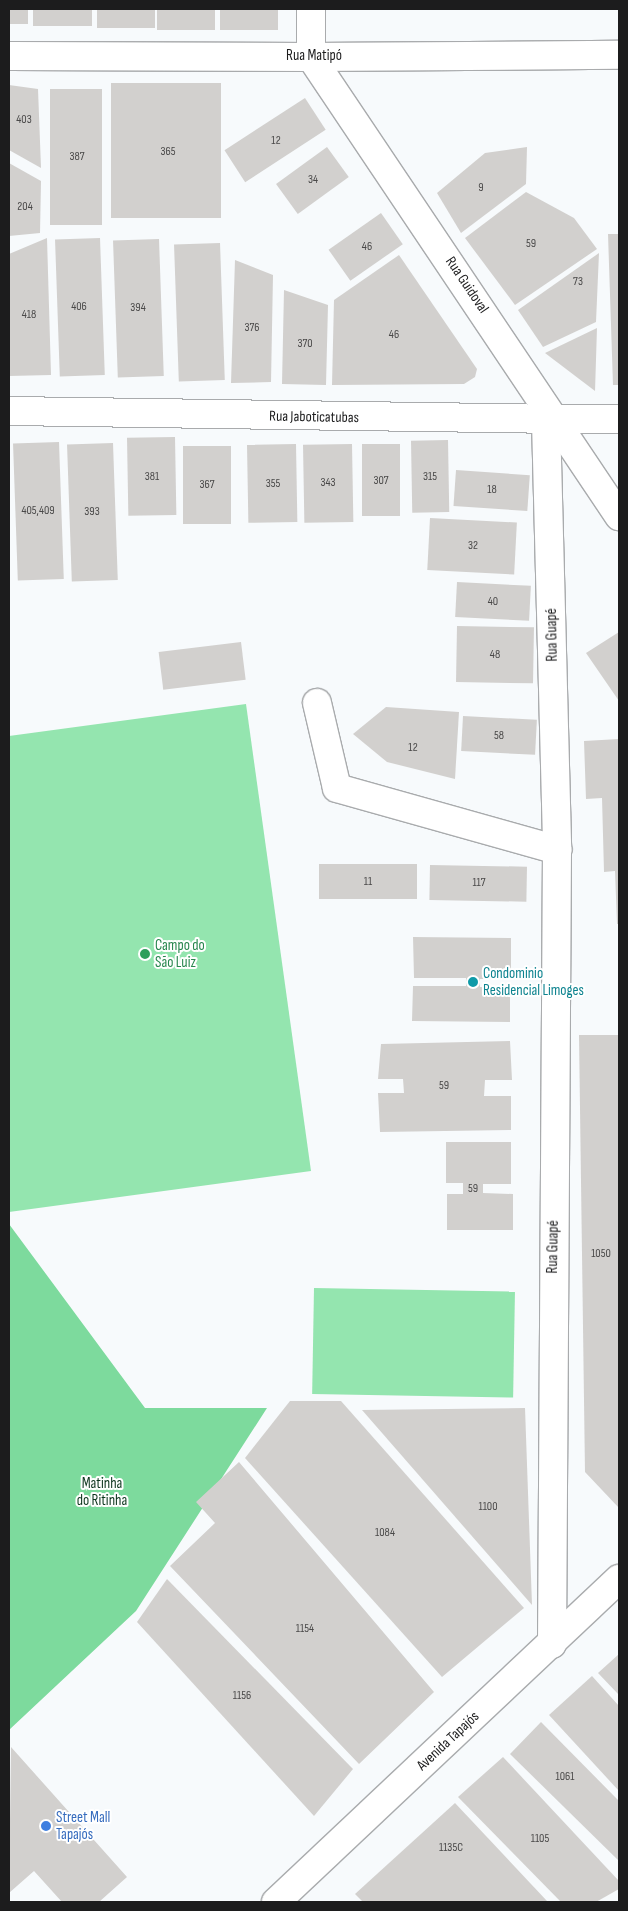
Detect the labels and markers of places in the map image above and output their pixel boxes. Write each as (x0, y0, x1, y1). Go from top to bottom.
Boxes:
place label: Campo do São Luiz (155, 936, 205, 971)
marker: Campo do São Luiz (139, 948, 151, 960)
place label: Condominio Residencial Limoges (483, 964, 584, 999)
marker: Condominio Residencial Limoges (467, 976, 479, 988)
place label: Street Mall Tapajós (56, 1808, 110, 1843)
marker: Street Mall Tapajós (40, 1820, 52, 1832)

